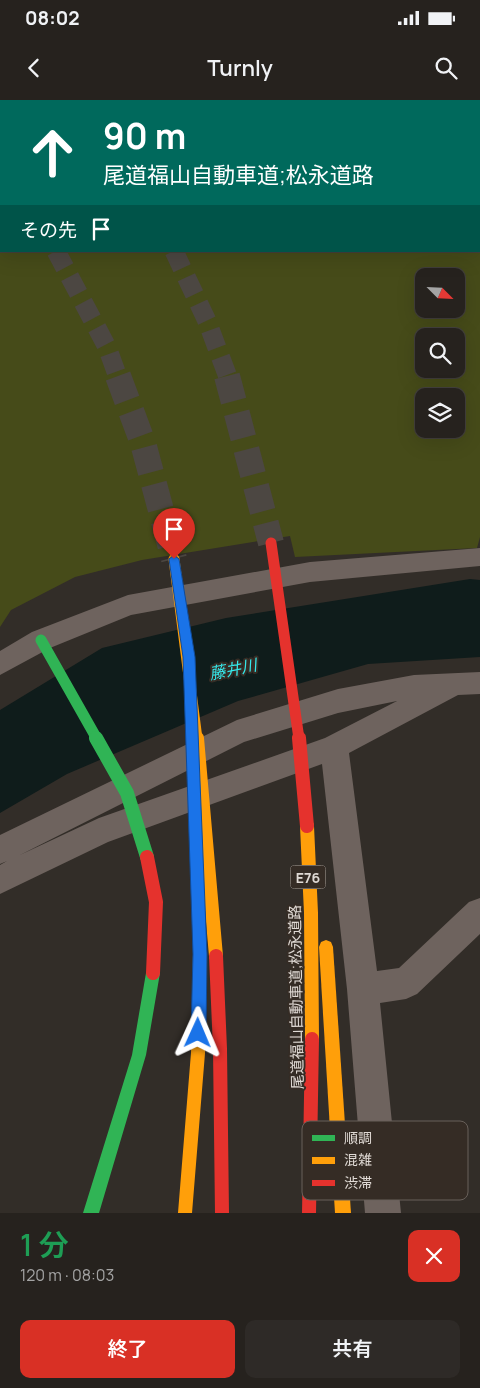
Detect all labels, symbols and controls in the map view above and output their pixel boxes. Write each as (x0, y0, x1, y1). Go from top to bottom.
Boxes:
text: 08:02 (25, 5, 79, 31)
text: Turnly (207, 53, 273, 83)
icon: back (20, 54, 48, 82)
icon: search (432, 54, 460, 82)
text: 90 m (103, 112, 186, 160)
icon: ahead (20, 120, 85, 185)
text: 尾道福山自動車道;松永道路 (103, 160, 374, 190)
icon: arrive (87, 215, 115, 243)
text: その先 (20, 217, 77, 243)
north arrow (415, 268, 465, 318)
map controls (415, 268, 465, 438)
button: search (415, 328, 465, 378)
button: layers (415, 388, 465, 438)
pin (153, 508, 195, 559)
icon: arrive (160, 515, 188, 543)
water label: 藤井川 (207, 653, 261, 684)
road number: E76 (290, 866, 326, 889)
street label: 尾道福山自動車道;松永道路 (284, 905, 308, 1089)
position arrow (171, 1006, 223, 1058)
legend (302, 1121, 468, 1200)
text: 順調 (344, 1128, 372, 1147)
text: 混雑 (344, 1150, 372, 1169)
text: 渋滞 (344, 1173, 372, 1192)
text: 1 分 (20, 1224, 69, 1265)
button: close (408, 1230, 460, 1282)
text: 120 m · 08:03 (20, 1264, 114, 1286)
button: 終了 (20, 1320, 235, 1378)
button: 共有 (245, 1320, 460, 1378)

